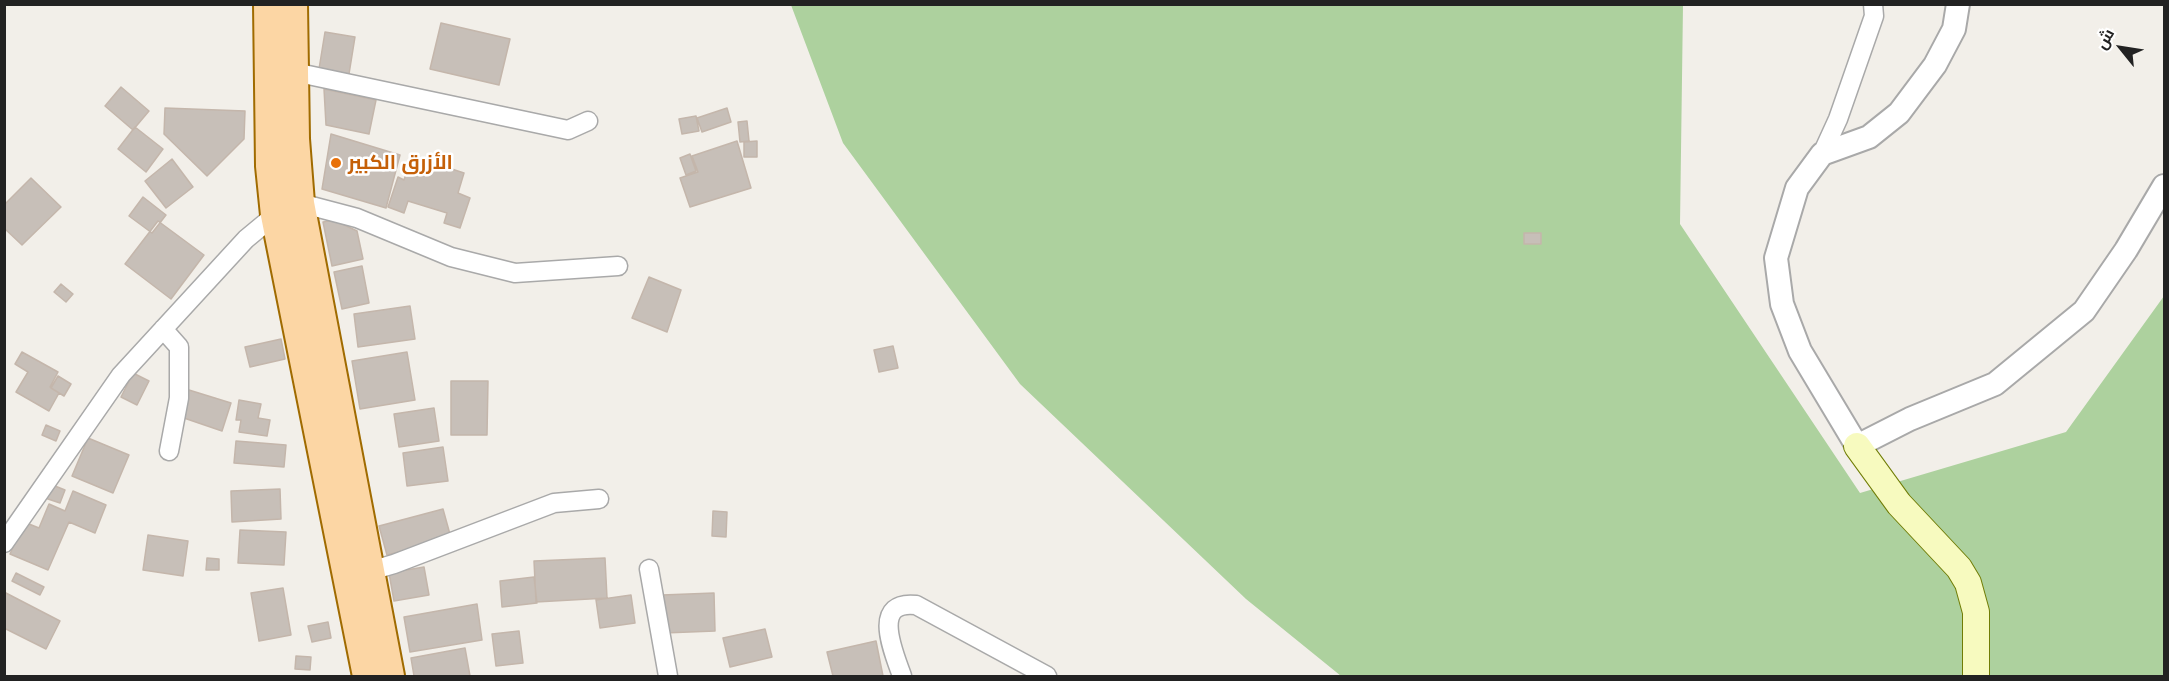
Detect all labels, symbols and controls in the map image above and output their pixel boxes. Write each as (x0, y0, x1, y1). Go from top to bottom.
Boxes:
north arrow (2091, 18, 2151, 78)
text: ش (2092, 26, 2117, 52)
place label: الأزرق الكبير (348, 151, 453, 175)
marker: الأزرق الكبير (329, 156, 343, 170)

